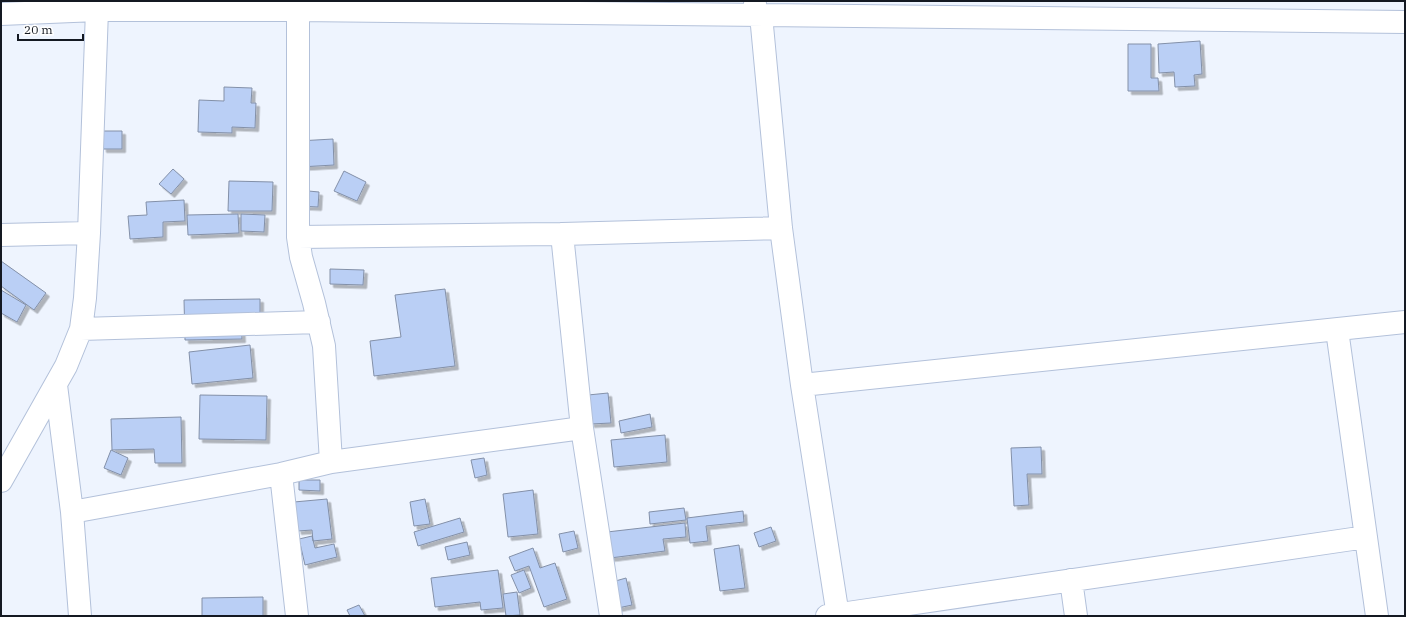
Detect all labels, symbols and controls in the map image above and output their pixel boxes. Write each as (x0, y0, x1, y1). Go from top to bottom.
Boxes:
scale bar (18, 16, 83, 42)
text: 20 m (24, 22, 53, 37)

